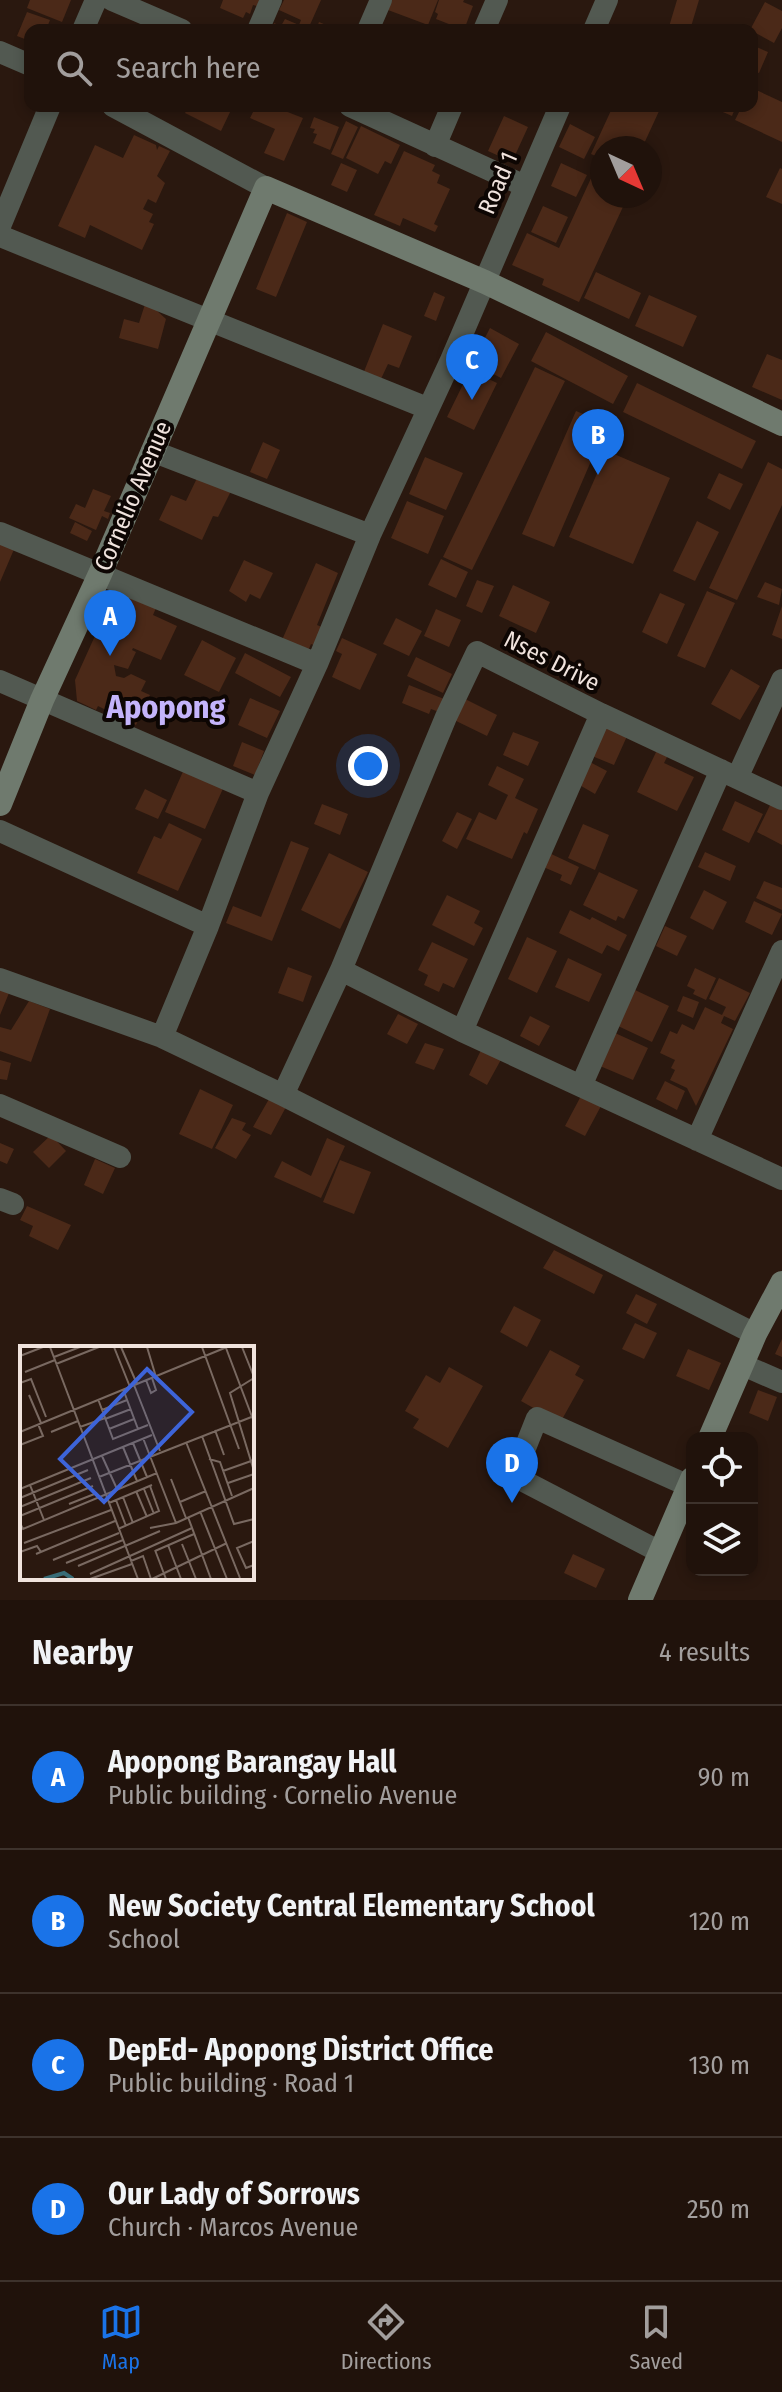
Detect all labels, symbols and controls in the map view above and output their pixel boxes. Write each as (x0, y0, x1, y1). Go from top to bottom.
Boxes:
search box (24, 24, 758, 112)
icon: search (52, 46, 96, 90)
text: Search here (116, 50, 261, 86)
north arrow (590, 136, 662, 208)
street label: Road 1 (472, 148, 524, 218)
pin: C (446, 334, 498, 400)
pin: B (572, 409, 624, 475)
street label: Cornelio Avenue (89, 417, 177, 575)
pin: A (84, 590, 136, 656)
street label: Nses Drive (500, 625, 604, 697)
district label: Apopong (106, 688, 226, 726)
your location (348, 746, 388, 786)
inset map (20, 1346, 254, 1580)
map controls (686, 1432, 758, 1576)
button: locate (686, 1432, 758, 1504)
pin: D (486, 1437, 538, 1503)
button: layers (686, 1504, 758, 1576)
text: Nearby (32, 1632, 133, 1673)
text: 4 results (659, 1637, 750, 1668)
text: Apopong Barangay Hall (108, 1744, 396, 1780)
text: A (51, 1762, 65, 1793)
text: 90 m (698, 1762, 750, 1793)
text: Public building · Cornelio Avenue (108, 1780, 457, 1811)
text: New Society Central Elementary School (108, 1888, 595, 1924)
text: B (51, 1906, 65, 1937)
text: 120 m (689, 1906, 750, 1937)
text: School (108, 1924, 180, 1955)
text: DepEd- Apopong District Office (108, 2032, 493, 2068)
text: C (51, 2050, 65, 2081)
text: 130 m (688, 2050, 750, 2081)
text: Public building · Road 1 (108, 2068, 354, 2099)
text: Our Lady of Sorrows (108, 2176, 360, 2212)
text: D (50, 2194, 66, 2225)
text: 250 m (687, 2194, 750, 2225)
text: Church · Marcos Avenue (108, 2212, 358, 2243)
tab: Map (99, 2300, 143, 2375)
tab: Directions (341, 2300, 432, 2375)
tab: Saved (629, 2300, 683, 2375)

